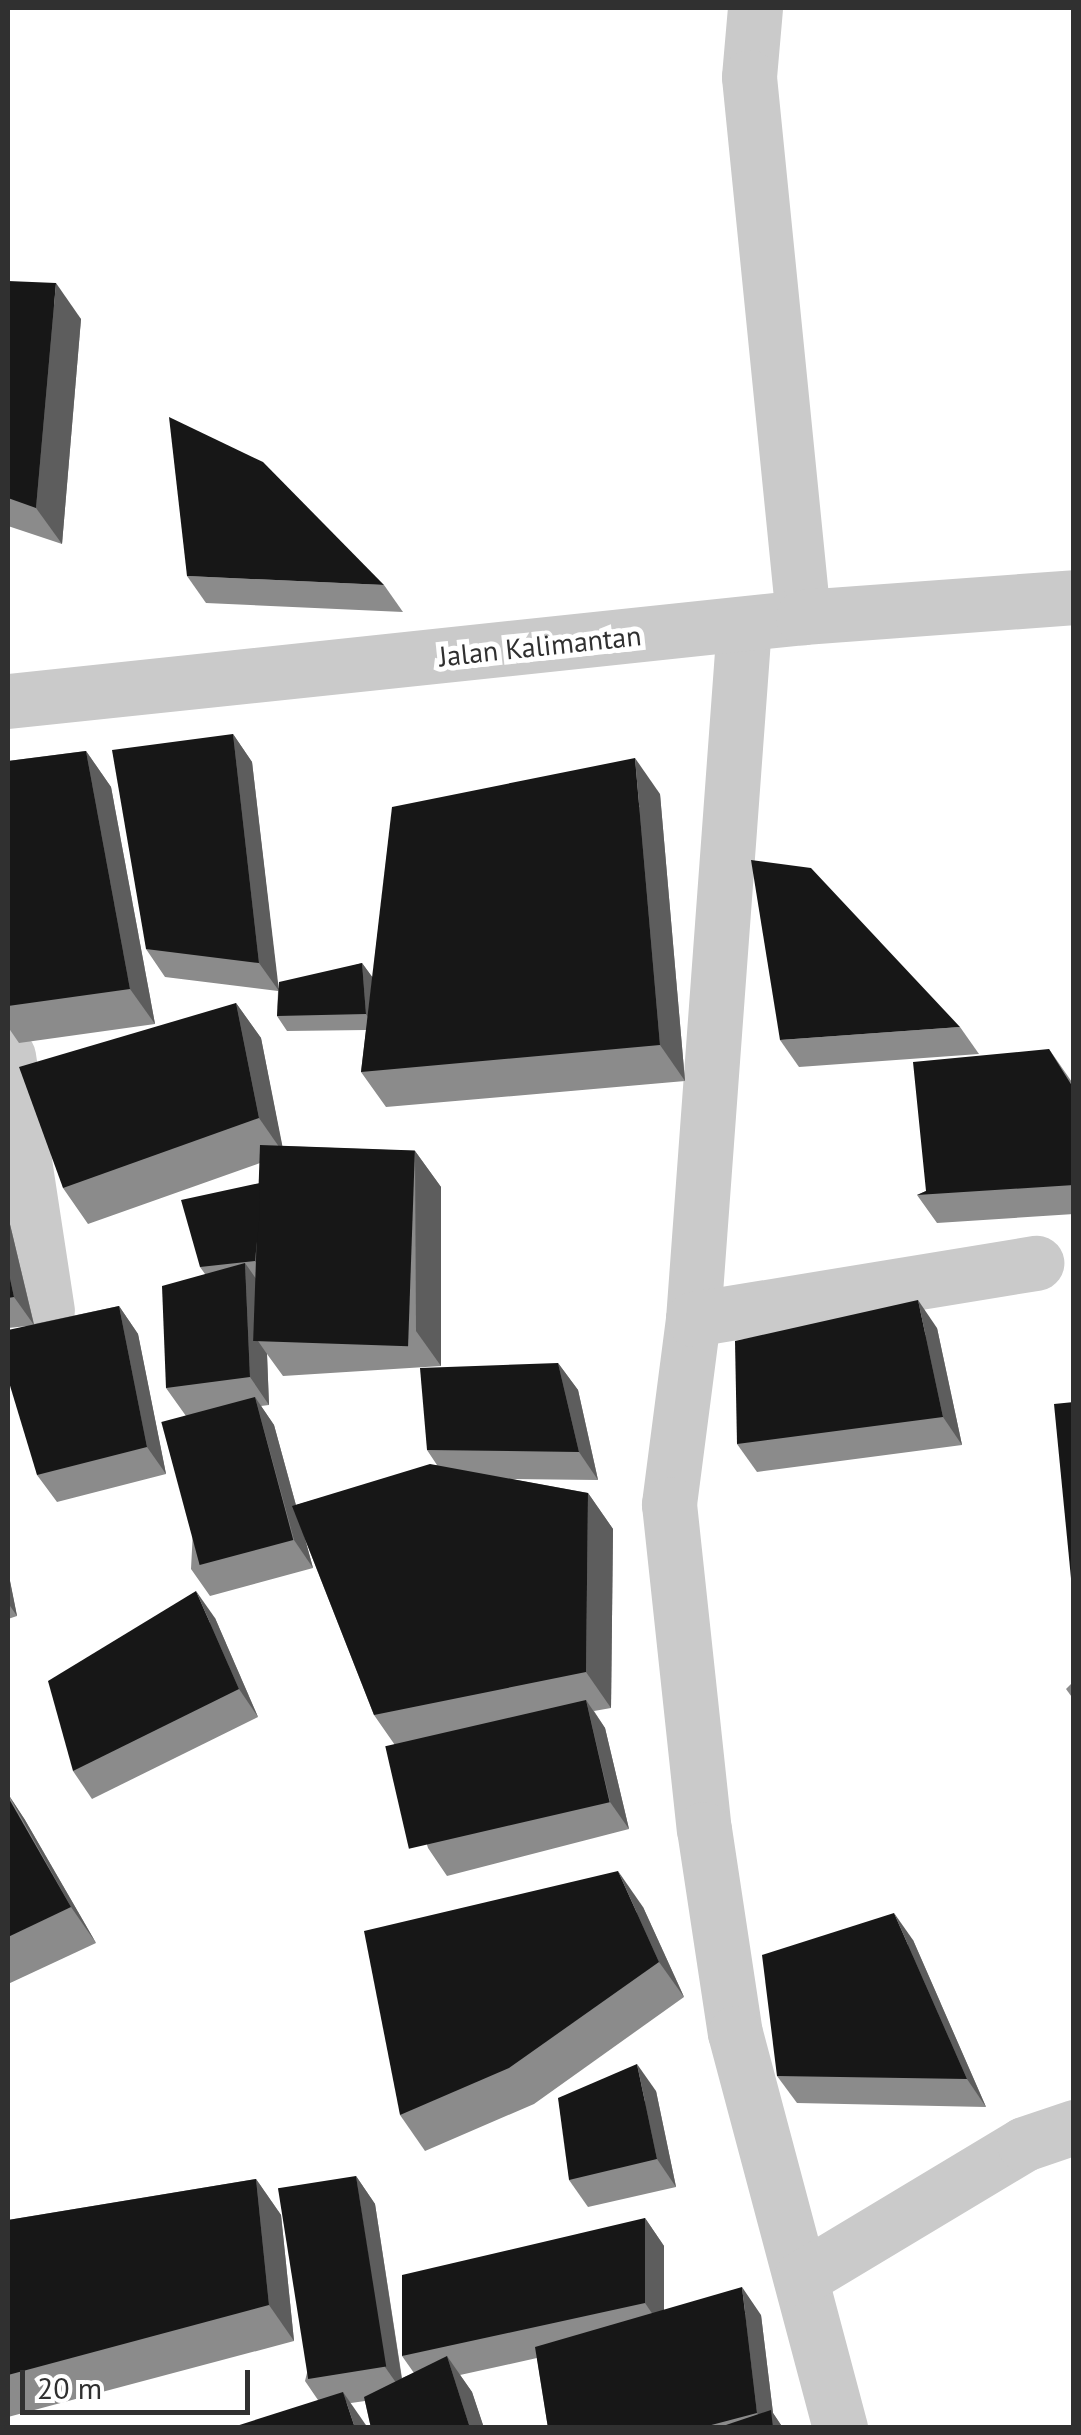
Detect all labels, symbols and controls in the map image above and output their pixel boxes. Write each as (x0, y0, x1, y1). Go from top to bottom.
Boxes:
street label: Jalan Kalimantan (437, 619, 643, 673)
scale bar (25, 2350, 255, 2412)
text: 20 m (37, 2368, 102, 2407)

